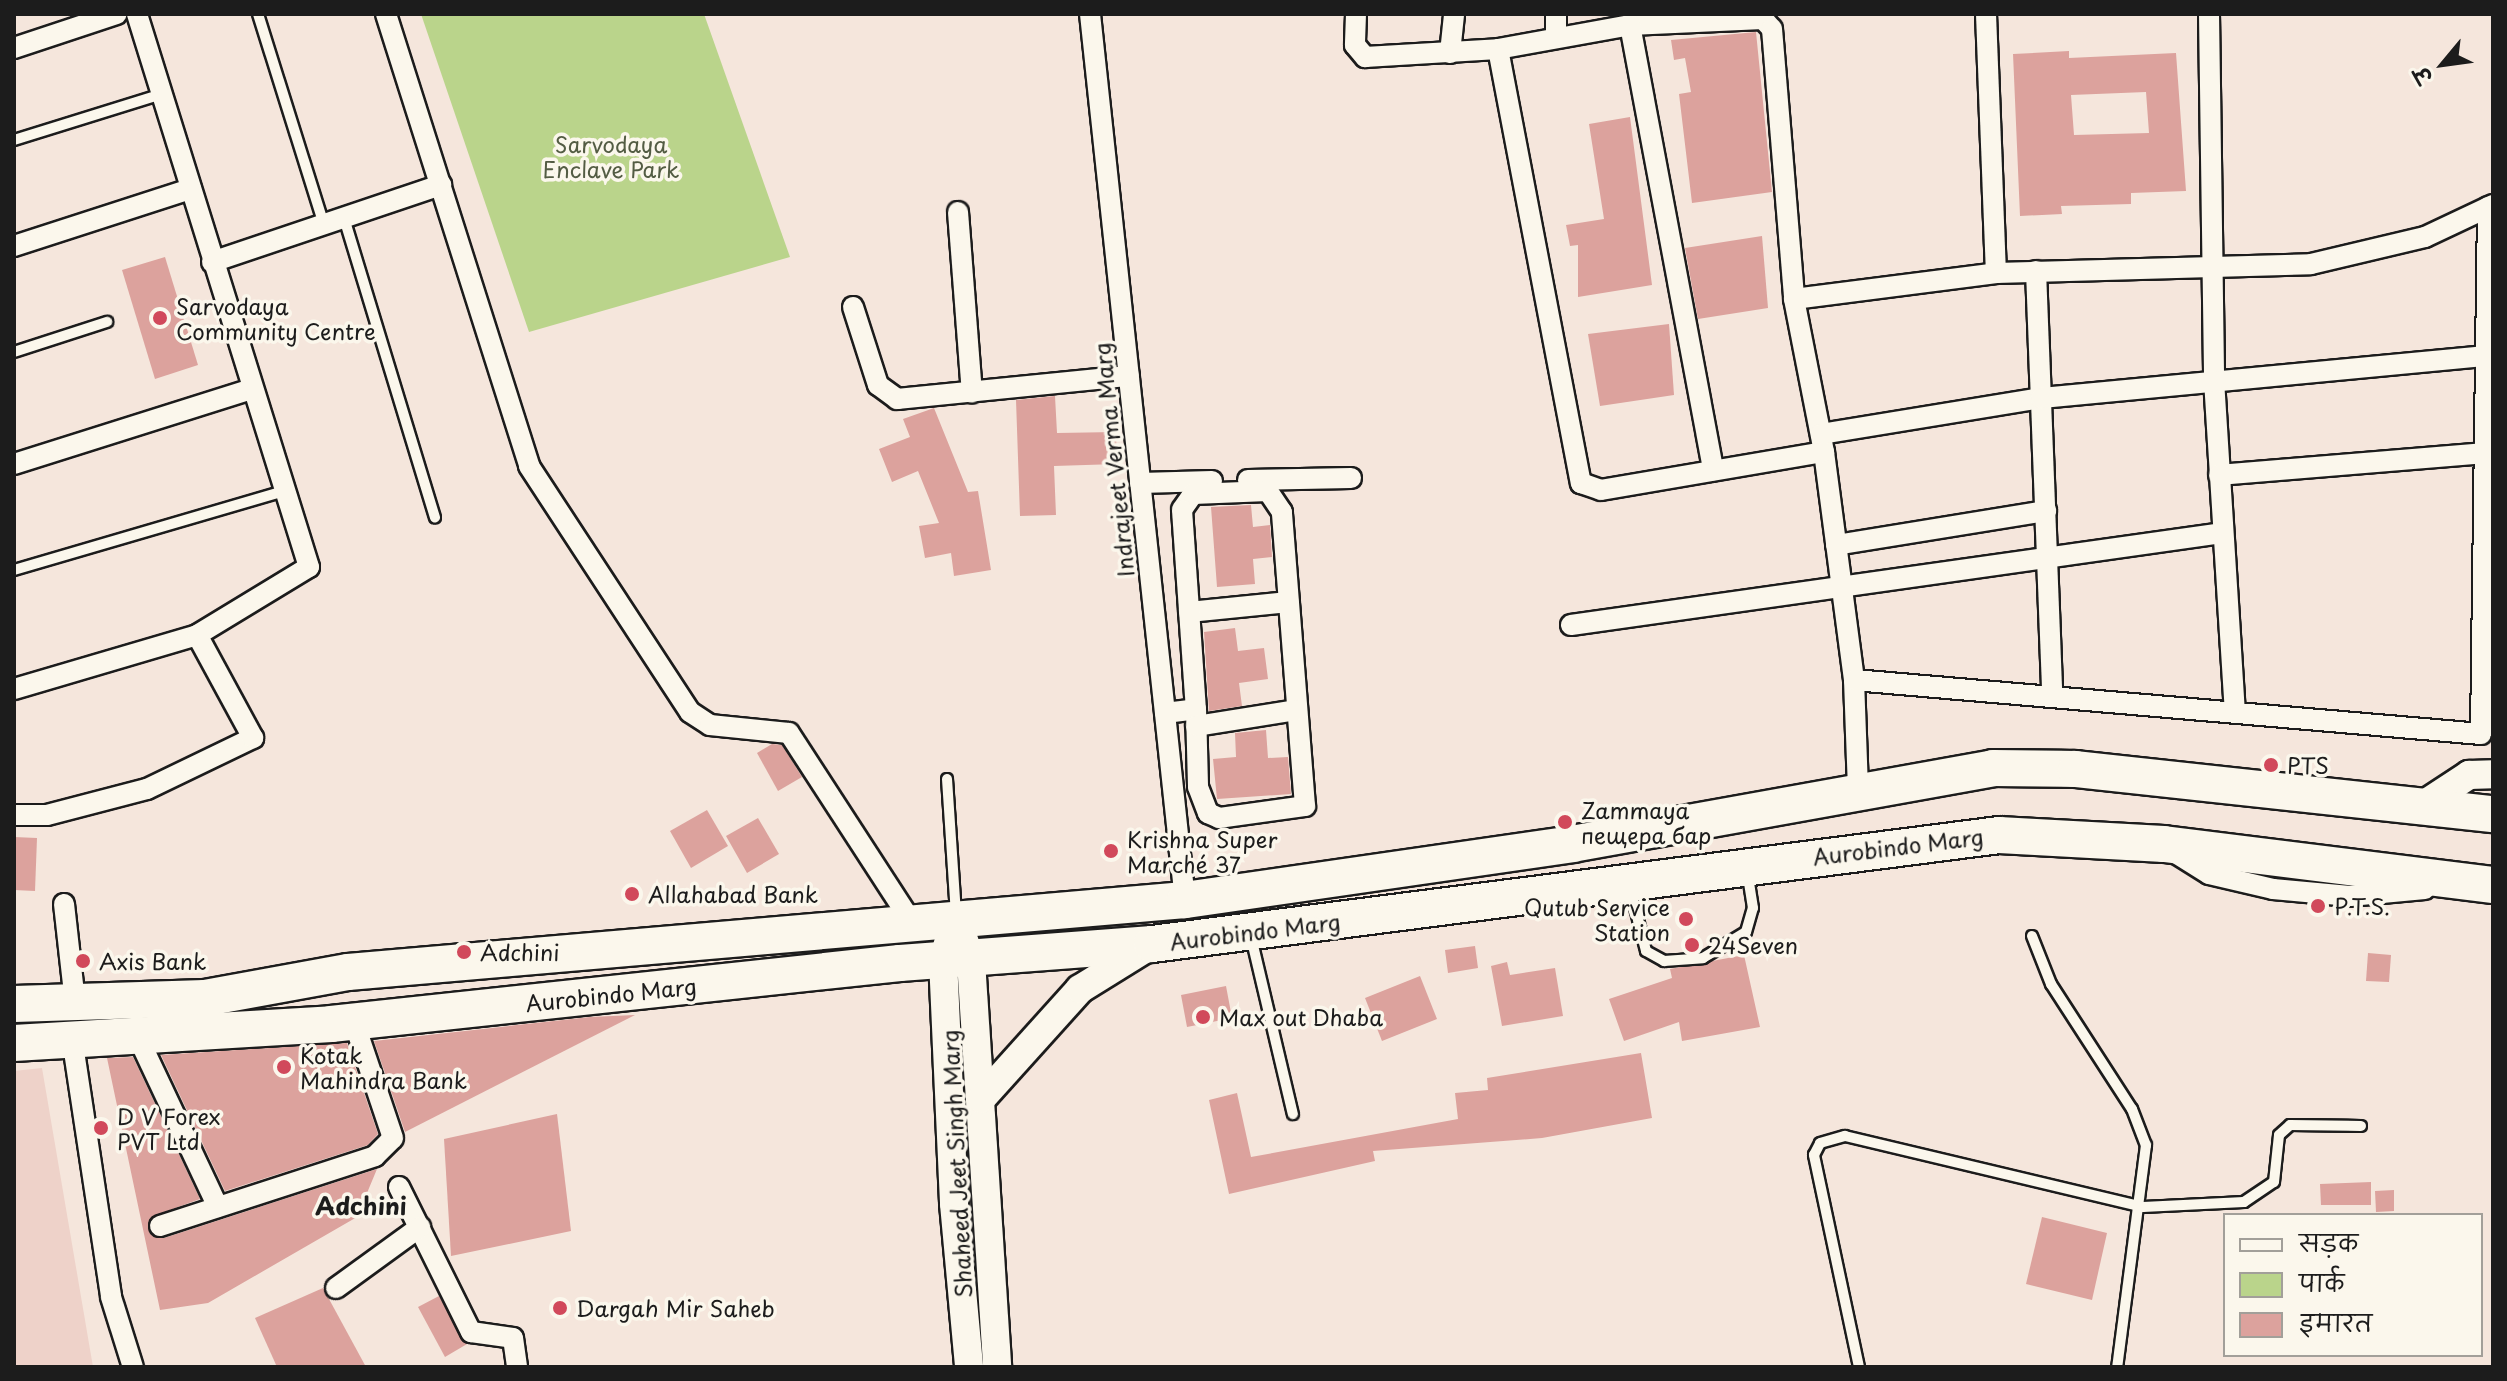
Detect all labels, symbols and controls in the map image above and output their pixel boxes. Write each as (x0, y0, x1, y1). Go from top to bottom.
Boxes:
north arrow (2403, 24, 2483, 104)
text: उ (2404, 61, 2440, 90)
park label: Sarvodaya Enclave Park (543, 130, 679, 182)
place label: Sarvodaya Community Centre (176, 292, 378, 344)
marker: Sarvodaya Community Centre (151, 309, 169, 327)
street label: Indrajeet Verma Marg (1088, 341, 1138, 579)
place label: PTS (2287, 752, 2329, 778)
marker: PTS (2262, 756, 2280, 774)
place label: Zammaya пещера бар (1581, 796, 1712, 848)
marker: Zammaya пещера бар (1556, 813, 1574, 831)
street label: Aurobindo Marg (1811, 822, 1985, 870)
place label: Krishna Super Marché 37 (1127, 825, 1277, 876)
marker: Krishna Super Marché 37 (1102, 842, 1120, 860)
place label: Allahabad Bank (648, 881, 819, 907)
marker: Allahabad Bank (623, 885, 641, 903)
place label: Qutub Service Station (1524, 893, 1670, 944)
place label: P.T.S. (2334, 893, 2390, 919)
marker: P.T.S. (2309, 897, 2327, 915)
street label: Aurobindo Marg (1168, 907, 1342, 955)
marker: Qutub Service Station (1677, 910, 1695, 928)
place label: 24Seven (1708, 932, 1798, 958)
marker: 24Seven (1683, 936, 1701, 954)
place label: Adchini (480, 939, 560, 965)
marker: Adchini (455, 943, 473, 961)
place label: Axis Bank (99, 948, 207, 974)
marker: Axis Bank (74, 952, 92, 970)
street label: Aurobindo Marg (524, 972, 698, 1016)
place label: Max out Dhaba (1219, 1004, 1384, 1030)
marker: Max out Dhaba (1194, 1008, 1212, 1026)
street label: Shaheed Jeet Singh Marg (936, 1027, 976, 1301)
place label: Kotak Mahindra Bank (300, 1041, 466, 1092)
marker: Kotak Mahindra Bank (275, 1058, 293, 1076)
place label: D V Forex PVT Ltd (117, 1102, 222, 1154)
marker: D V Forex PVT Ltd (92, 1119, 110, 1137)
district label: Adchini (315, 1192, 407, 1220)
legend (2223, 1213, 2483, 1357)
text: सड़क (2299, 1224, 2358, 1260)
text: पार्क (2299, 1264, 2344, 1300)
place label: Dargah Mir Saheb (576, 1295, 774, 1321)
marker: Dargah Mir Saheb (551, 1299, 569, 1317)
text: इमारत (2299, 1304, 2372, 1340)

